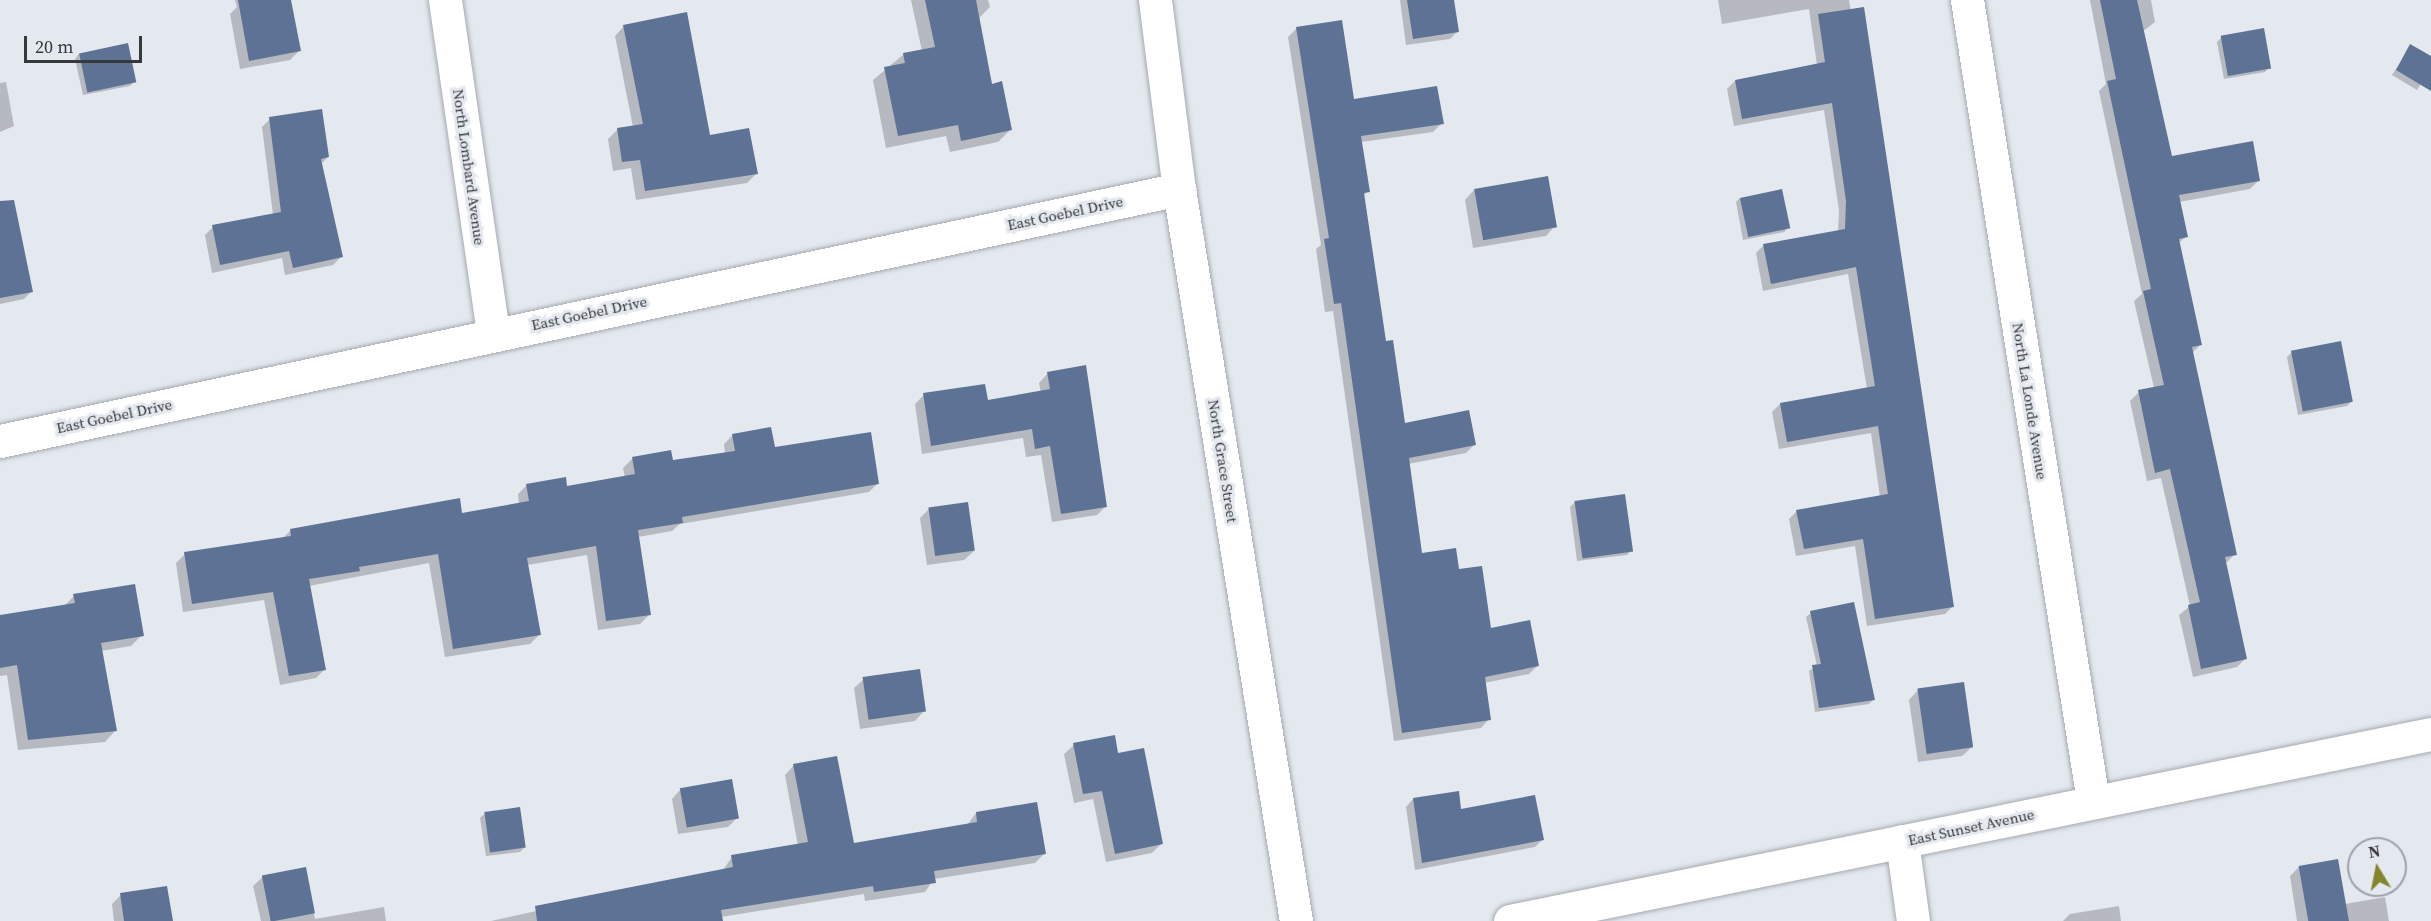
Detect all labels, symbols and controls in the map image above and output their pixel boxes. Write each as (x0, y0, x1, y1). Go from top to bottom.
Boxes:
scale bar (27, 24, 146, 62)
text: 20 m (35, 34, 73, 59)
street label: North Lombard Avenue (449, 88, 489, 246)
street label: East Goebel Drive (1006, 192, 1124, 234)
street label: East Goebel Drive (530, 292, 648, 334)
street label: North La Londe Avenue (2009, 321, 2051, 481)
street label: East Goebel Drive (55, 395, 173, 437)
street label: North Grace Street (1204, 398, 1242, 524)
street label: East Sunset Avenue (1906, 805, 2036, 849)
north arrow (2347, 837, 2407, 897)
text: N (2367, 839, 2382, 863)

